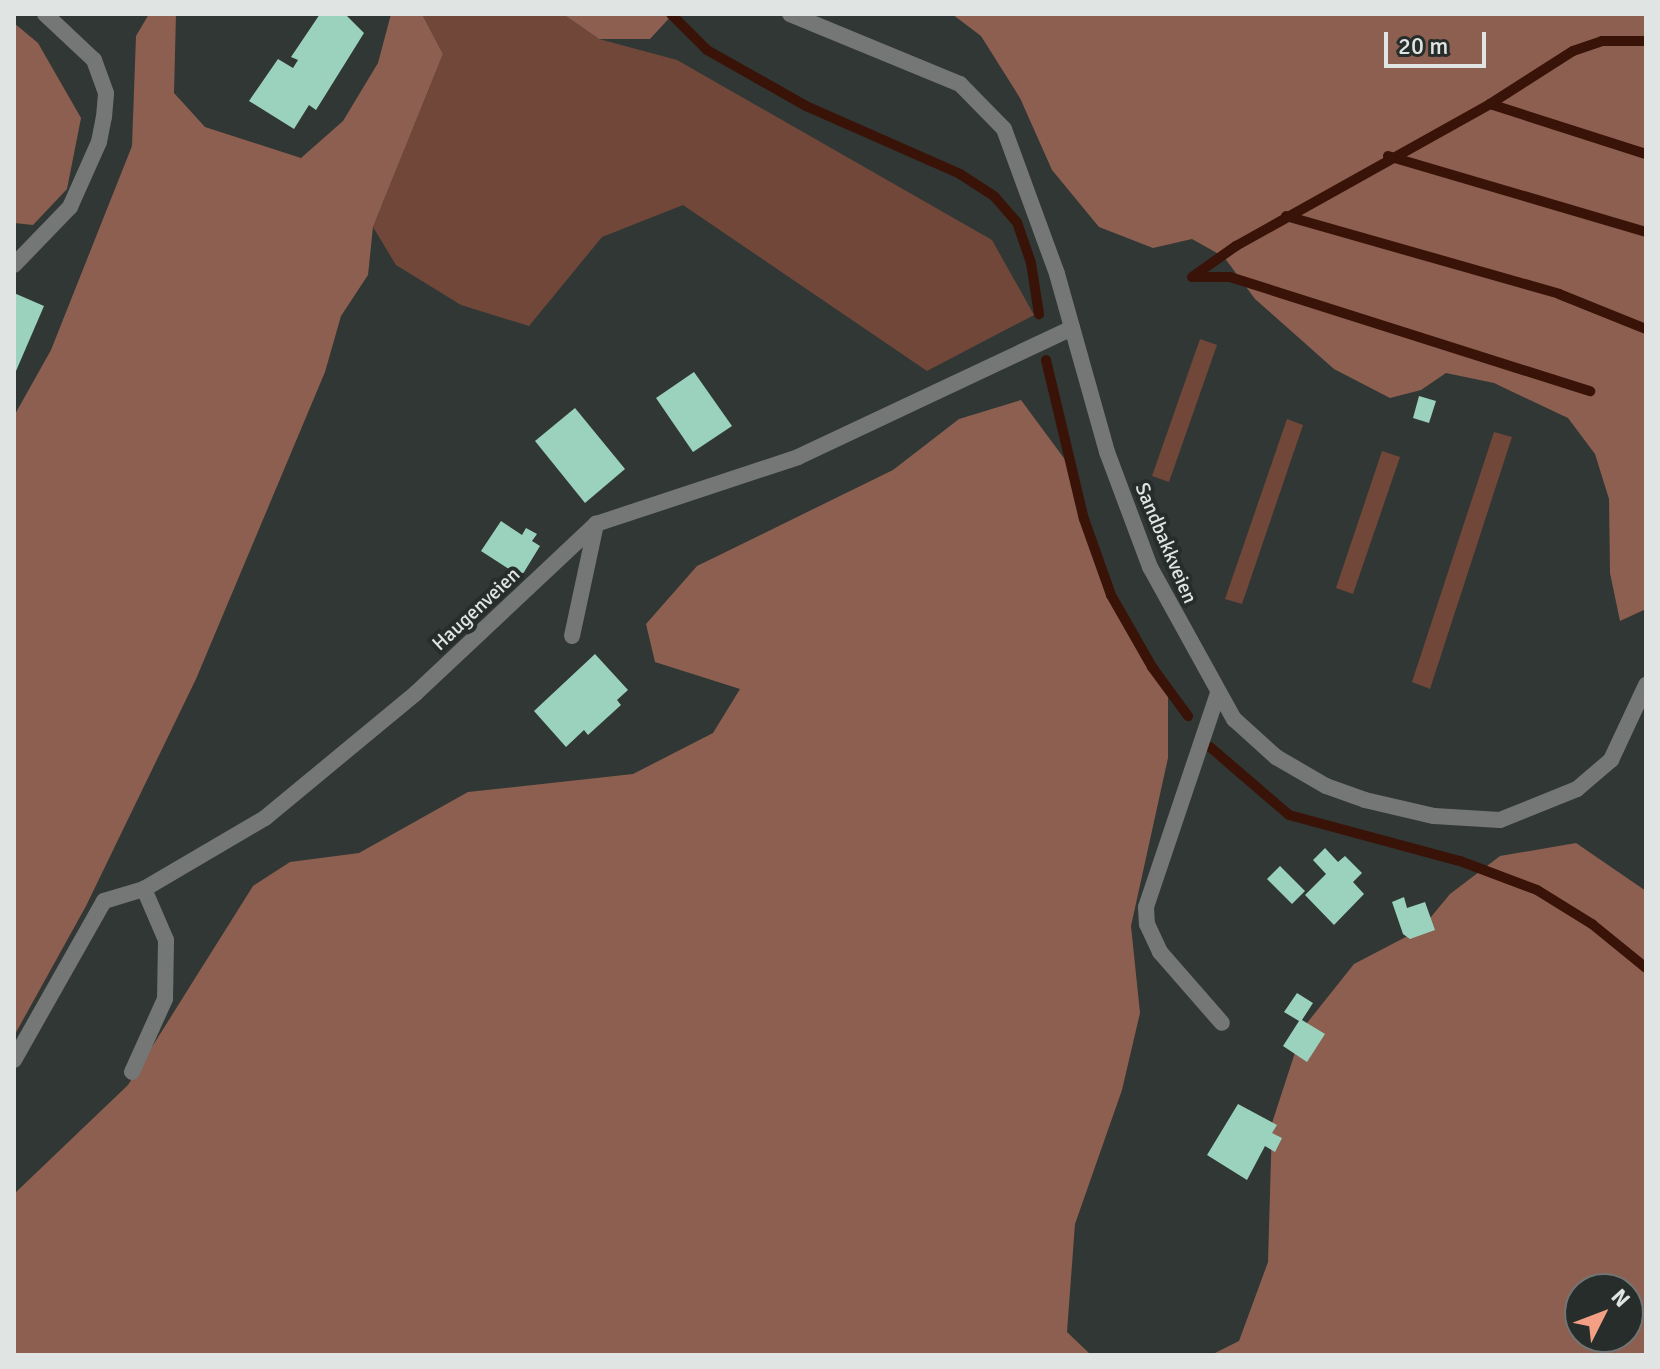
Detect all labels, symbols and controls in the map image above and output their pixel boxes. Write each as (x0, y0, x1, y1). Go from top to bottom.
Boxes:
scale bar (1388, 16, 1490, 66)
text: 20 m (1398, 31, 1448, 61)
street label: Sandbakkveien (1130, 479, 1202, 607)
street label: Haugenveien (427, 562, 525, 656)
north arrow (1564, 1273, 1644, 1353)
text: N (1606, 1283, 1636, 1313)

